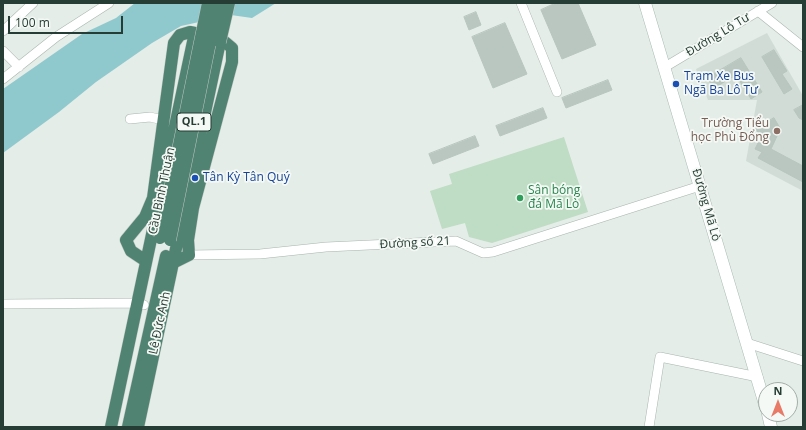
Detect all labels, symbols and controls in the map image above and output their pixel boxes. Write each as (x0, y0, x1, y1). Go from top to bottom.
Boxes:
scale bar (10, 8, 125, 34)
street label: Đường Lô Tư (683, 10, 753, 60)
text: 100 m (15, 14, 50, 31)
place label: Trạm Xe Bus Ngã Ba Lô Tư (684, 70, 758, 98)
marker: Trạm Xe Bus Ngã Ba Lô Tư (671, 79, 681, 89)
road number: QL.1 (177, 113, 211, 131)
place label: Trường Tiểu học Phù Đổng (691, 117, 769, 145)
marker: Trường Tiểu học Phù Đổng (772, 126, 782, 136)
street label: Cầu Bình Thuận (146, 146, 178, 236)
street label: Đường Mã Lò (689, 167, 723, 243)
place label: Tân Kỳ Tân Quý (203, 171, 290, 185)
marker: Tân Kỳ Tân Quý (190, 173, 200, 183)
place label: Sân bóng đá Mã Lò (528, 184, 580, 212)
marker: Sân bóng đá Mã Lò (515, 193, 525, 203)
street label: Đường số 21 (379, 234, 451, 252)
street label: Lê Đức Anh (146, 290, 174, 356)
north arrow (758, 382, 798, 422)
text: N (774, 383, 782, 398)

